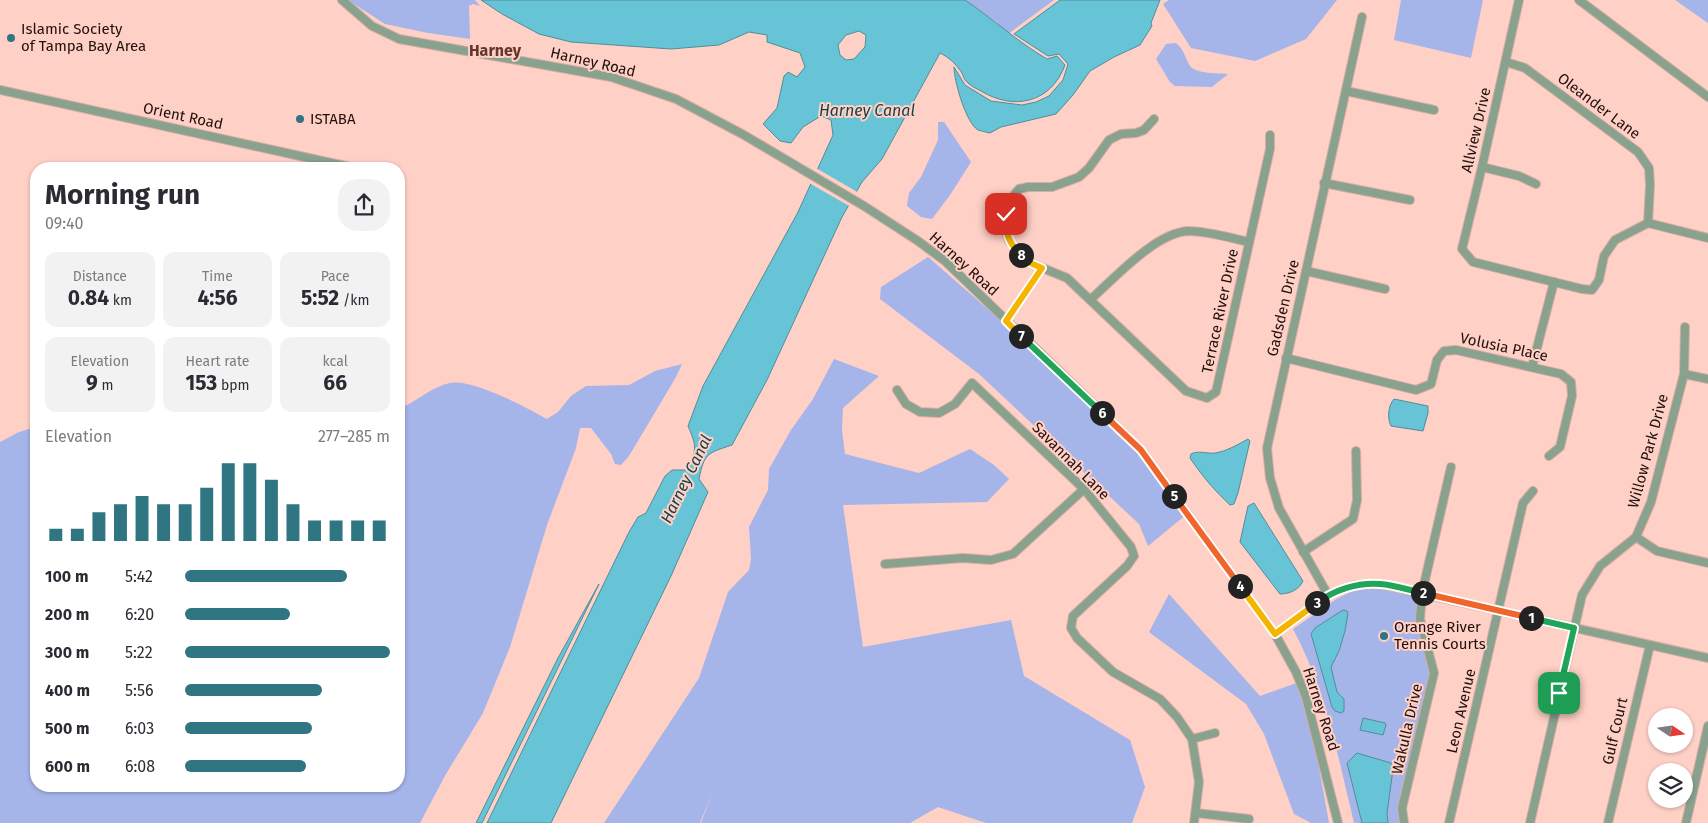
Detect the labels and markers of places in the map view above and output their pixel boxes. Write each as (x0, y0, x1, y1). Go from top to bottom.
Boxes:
place label: Islamic Society of Tampa Bay Area (21, 20, 146, 55)
marker: Islamic Society of Tampa Bay Area (5, 32, 17, 44)
place label: ISTABA (310, 110, 356, 128)
marker: ISTABA (294, 113, 306, 125)
pin (985, 193, 1027, 235)
pin: 8 (1008, 242, 1034, 268)
pin: 7 (1008, 324, 1034, 348)
pin: 6 (1090, 400, 1114, 426)
pin: 5 (1162, 484, 1186, 508)
pin: 4 (1228, 574, 1252, 598)
pin: 2 (1410, 580, 1436, 606)
pin: 3 (1304, 590, 1330, 616)
pin: 1 (1518, 606, 1544, 630)
place label: Orange River Tennis Courts (1394, 618, 1486, 653)
marker: Orange River Tennis Courts (1378, 630, 1390, 642)
pin (1538, 672, 1580, 714)

